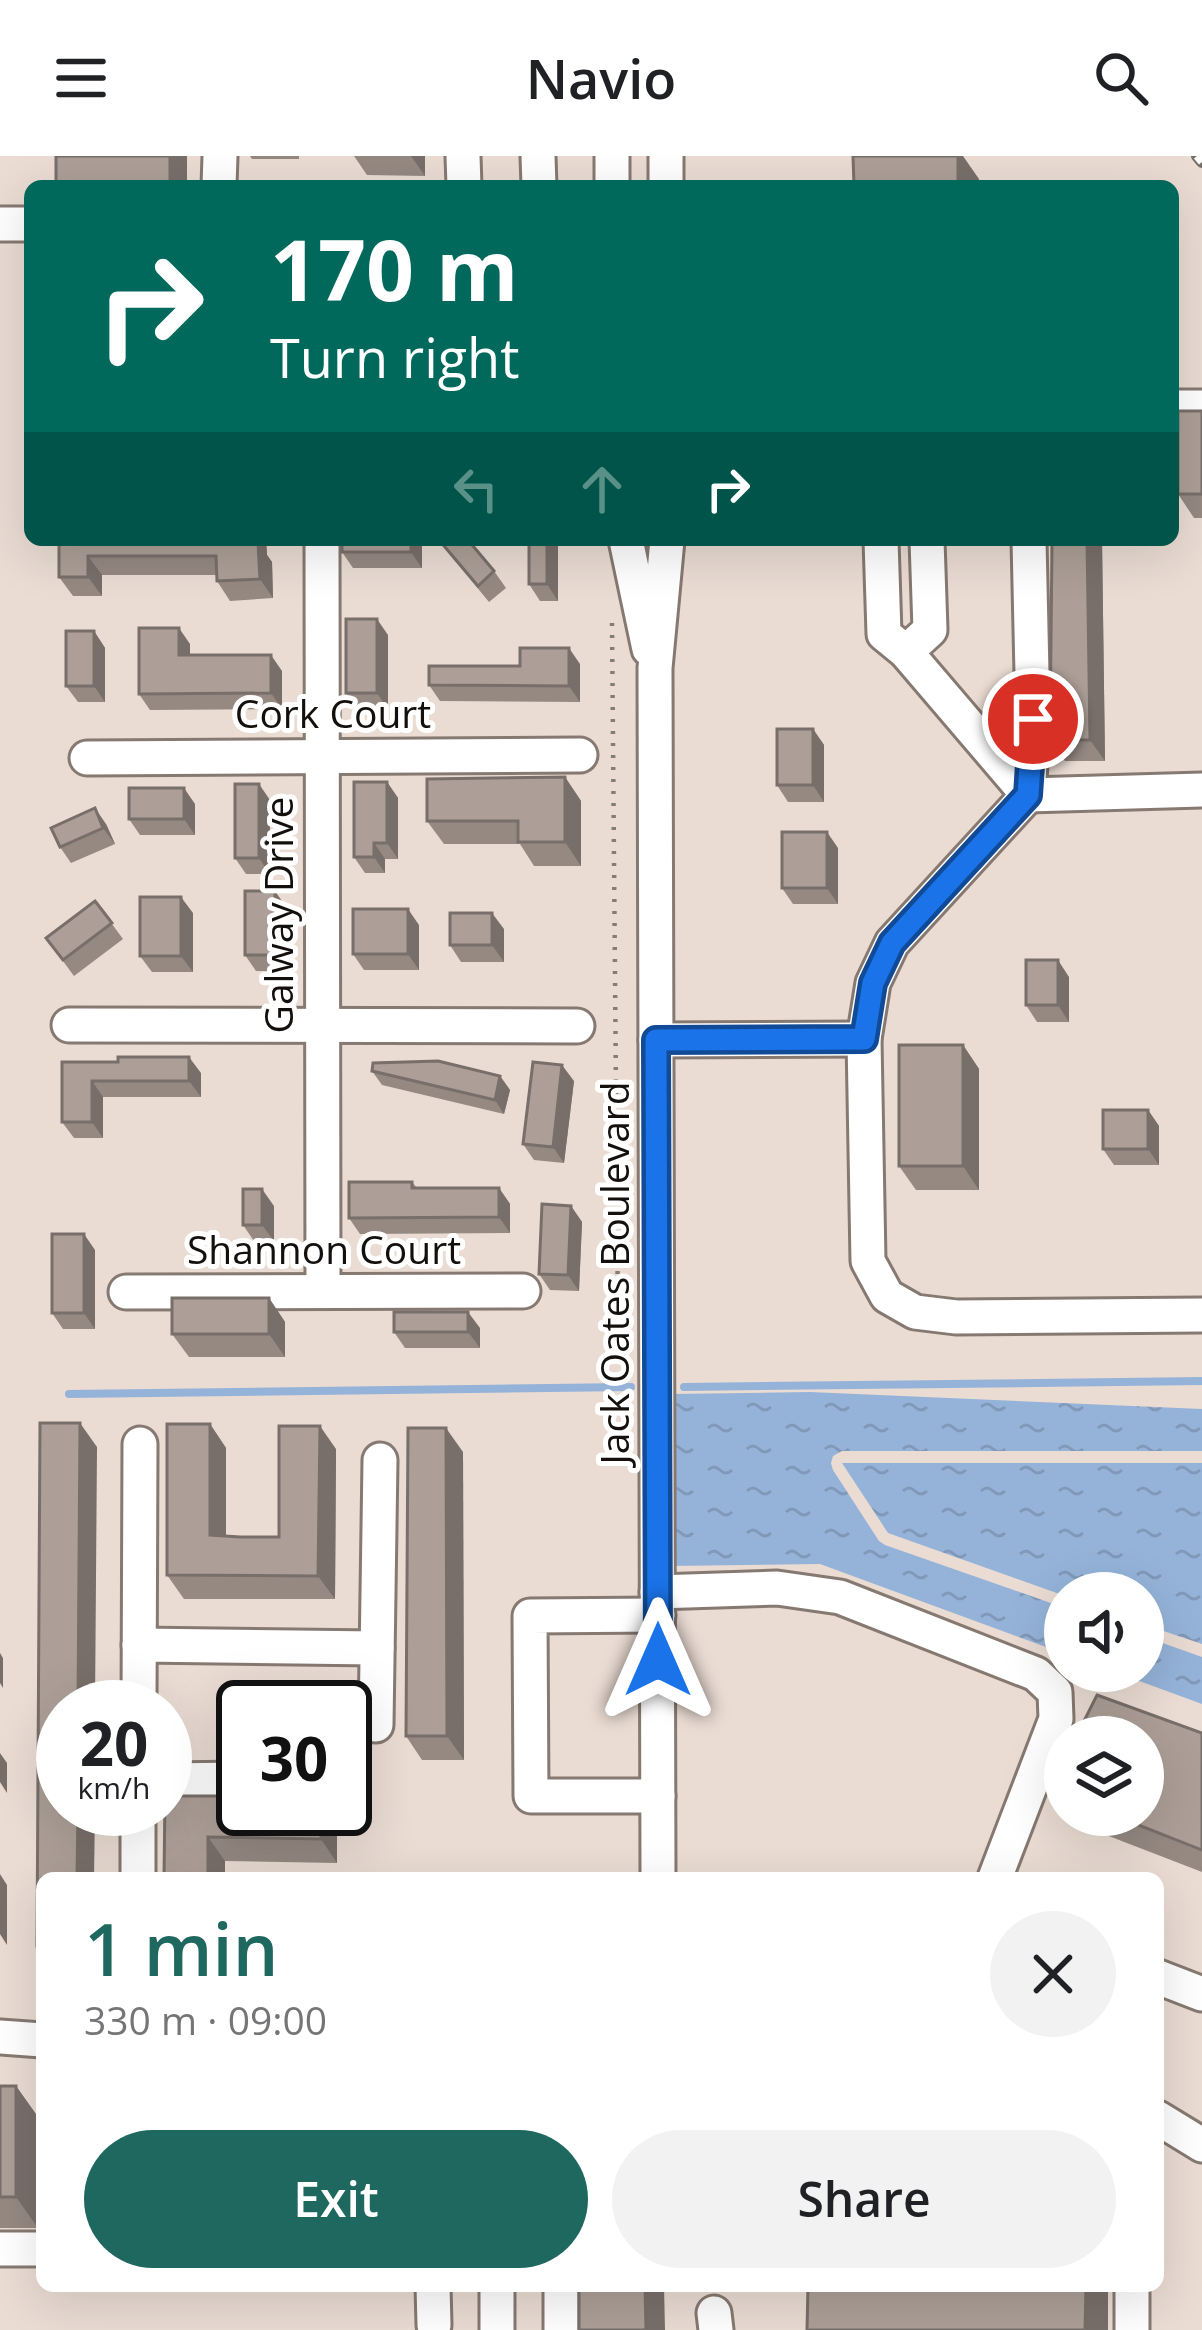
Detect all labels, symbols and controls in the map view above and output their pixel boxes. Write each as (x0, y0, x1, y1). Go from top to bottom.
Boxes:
text: Navio (526, 41, 676, 115)
icon: menu (48, 45, 114, 111)
icon: search (1088, 45, 1154, 111)
text: 170 m (270, 211, 518, 326)
icon: right (72, 228, 228, 384)
text: Turn right (270, 320, 519, 394)
icon: left (443, 456, 509, 522)
icon: ahead (569, 456, 635, 522)
icon: right (695, 456, 761, 522)
pin (982, 668, 1084, 770)
street label: Cork Court (235, 686, 431, 739)
icon: arrive (1000, 686, 1066, 752)
street label: Galway Drive (251, 797, 304, 1033)
street label: Jack Oates Boulevard (587, 1081, 640, 1469)
street label: Shannon Court (187, 1222, 461, 1275)
map controls (1044, 1572, 1164, 1836)
button: sound (1044, 1572, 1164, 1692)
position arrow (595, 1597, 721, 1723)
speed limit sign: 30 (216, 1680, 372, 1836)
text: 20 (80, 1702, 148, 1784)
button: layers (1044, 1716, 1164, 1836)
text: km/h (78, 1767, 150, 1808)
text: 1 min (84, 1899, 278, 1997)
button: close (990, 1911, 1116, 2037)
text: 330 m · 09:00 (84, 1993, 327, 2046)
button: Exit (84, 2130, 588, 2268)
button: Share (612, 2130, 1116, 2268)

